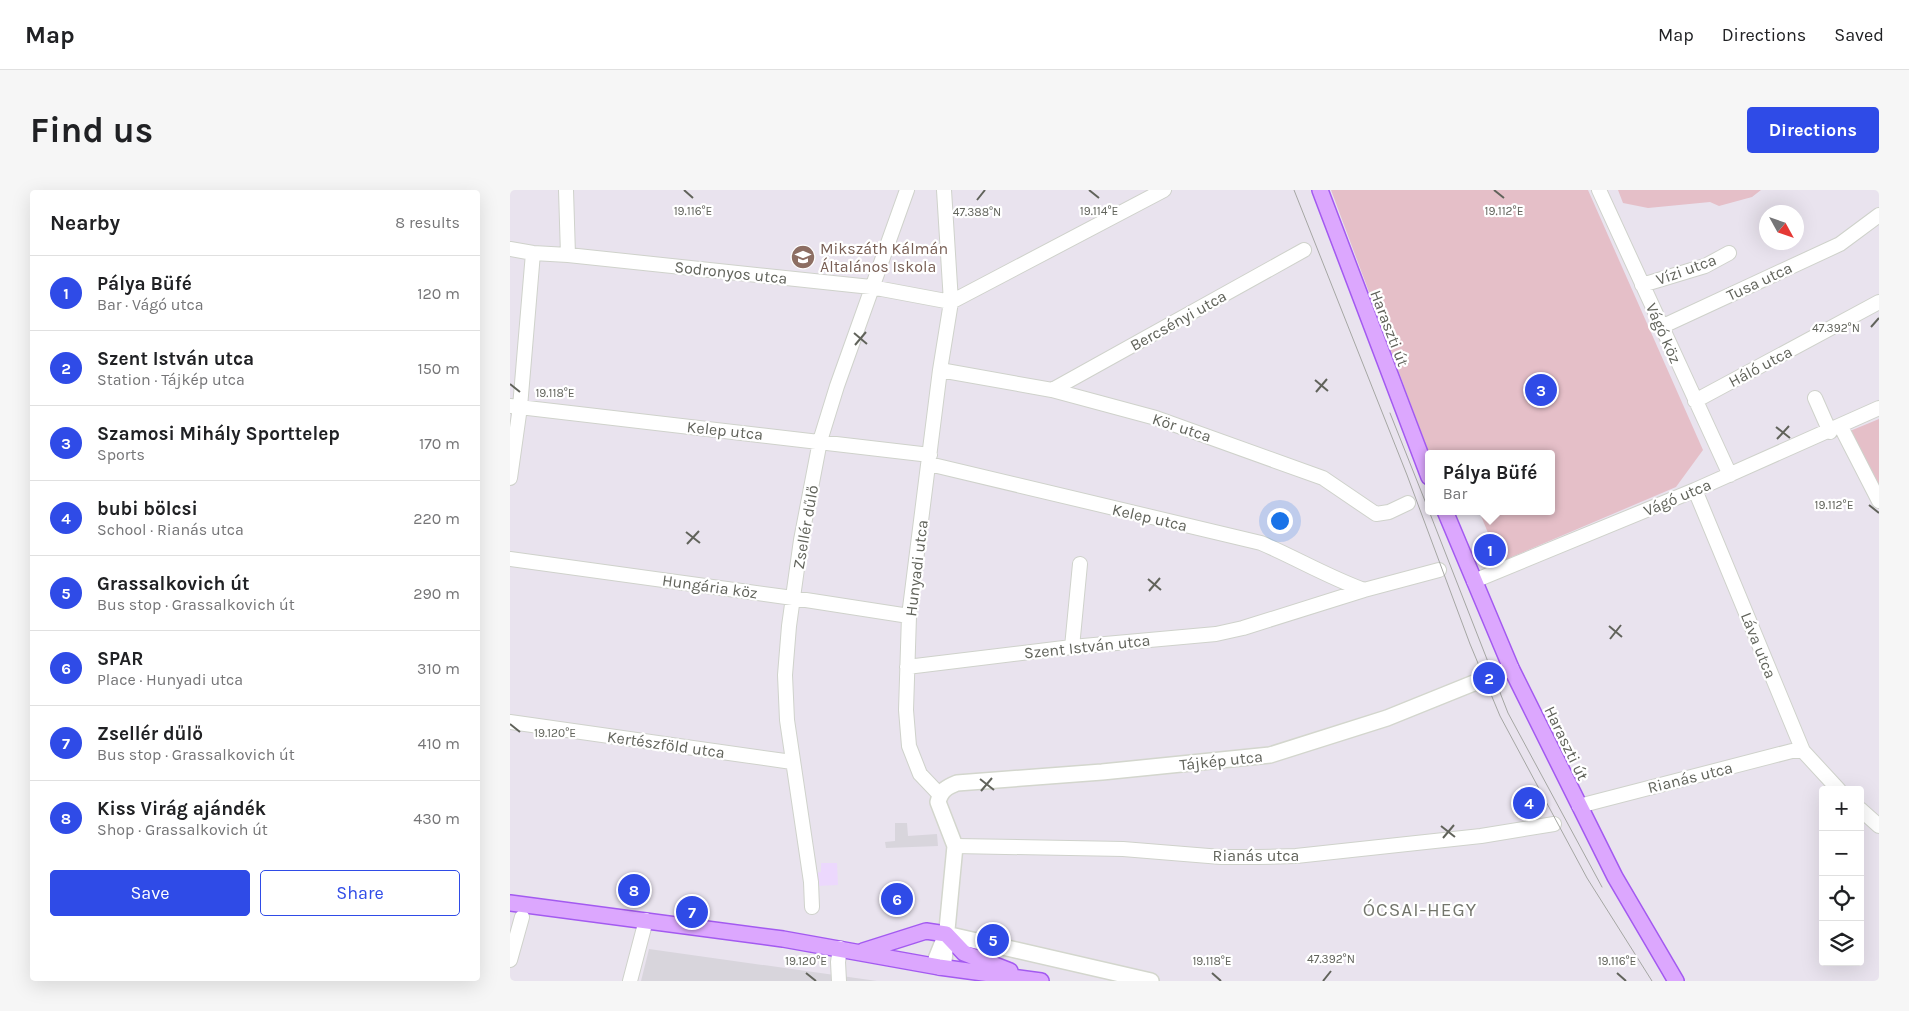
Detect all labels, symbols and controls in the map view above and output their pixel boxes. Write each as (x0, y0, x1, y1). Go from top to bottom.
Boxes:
text: Map (25, 21, 75, 49)
text: Map (1658, 24, 1694, 46)
text: Directions (1722, 24, 1806, 46)
text: Saved (1834, 24, 1884, 46)
button: Directions (1747, 107, 1879, 153)
text: Find us (30, 110, 153, 151)
text: 19.116°E (674, 204, 712, 218)
text: 19.114°E (1080, 204, 1118, 218)
text: 19.112°E (1485, 204, 1523, 218)
text: 47.388°N (953, 205, 1001, 219)
north arrow (1759, 205, 1804, 250)
text: Nearby (50, 211, 120, 235)
text: 8 results (395, 213, 460, 232)
place label: Mikszáth Kálmán Általános Iskola (820, 239, 948, 276)
school or university icon: Mikszáth Kálmán Általános Iskola (790, 244, 816, 270)
street label: Vízi utca (1653, 250, 1719, 289)
street label: Sodronyos utca (674, 257, 788, 288)
street label: Tusa utca (1723, 258, 1795, 305)
text: Pálya Büfé (97, 273, 192, 295)
text: 1 (63, 284, 69, 303)
text: 120 m (417, 284, 460, 303)
street label: Bercsényi utca (1127, 286, 1230, 355)
street label: Haraszti út (1366, 287, 1413, 369)
text: Bar · Vágó utca (97, 295, 204, 314)
street label: Vágó köz (1642, 300, 1685, 366)
text: 47.392°N (1812, 321, 1860, 335)
street label: Háló utca (1725, 342, 1795, 391)
text: Szent István utca (97, 348, 254, 370)
text: 2 (61, 359, 71, 378)
text: 150 m (417, 359, 460, 378)
text: Station · Tájkép utca (97, 370, 245, 389)
pin: 3 (1525, 371, 1557, 409)
text: 19.118°E (535, 386, 575, 400)
street label: Kör utca (1150, 409, 1214, 446)
street label: Kelep utca (686, 417, 764, 444)
text: Szamosi Mihály Sporttelep (97, 423, 340, 445)
text: 3 (61, 434, 71, 453)
text: 170 m (419, 434, 460, 453)
text: Sports (97, 445, 145, 464)
popup (1425, 450, 1555, 515)
text: Pálya Büfé (1443, 462, 1537, 484)
street label: Vágó utca (1641, 475, 1714, 520)
street label: Zsellér dűlő (789, 483, 822, 571)
text: Bar (1443, 484, 1467, 503)
text: bubi bölcsi (97, 498, 198, 520)
text: 19.112°E (1815, 498, 1853, 512)
street label: Kelep utca (1110, 500, 1189, 535)
your location (1267, 508, 1293, 534)
text: 4 (61, 509, 71, 528)
text: 220 m (413, 509, 460, 528)
street label: Hunyadi utca (901, 519, 932, 617)
text: School · Rianás utca (97, 520, 244, 539)
pin: 1 (1474, 531, 1506, 569)
street label: Hungária köz (661, 570, 759, 603)
text: Grassalkovich út (97, 573, 250, 595)
text: 5 (61, 584, 71, 603)
text: 290 m (413, 584, 460, 603)
text: Bus stop · Grassalkovich út (97, 595, 295, 614)
street label: Láva utca (1737, 609, 1780, 681)
street label: Szent István utca (1023, 630, 1151, 663)
text: SPAR (97, 648, 143, 670)
text: 6 (61, 659, 71, 678)
text: 310 m (417, 659, 460, 678)
pin: 2 (1473, 659, 1505, 697)
text: Place · Hunyadi utca (97, 670, 243, 689)
street label: Haraszti út (1540, 703, 1593, 784)
text: Zsellér dűlő (97, 723, 203, 745)
text: 19.120°E (534, 726, 576, 740)
street label: Kertészföld utca (606, 727, 726, 762)
text: 7 (62, 734, 70, 753)
text: 410 m (418, 734, 460, 753)
text: Bus stop · Grassalkovich út (97, 745, 295, 764)
street label: Tájkép utca (1178, 747, 1264, 774)
street label: Rianás utca (1646, 758, 1735, 797)
pin: 4 (1513, 784, 1545, 822)
map controls (1819, 786, 1864, 966)
button: + (1819, 786, 1864, 831)
text: Kiss Virág ajándék (97, 798, 266, 820)
text: 8 (61, 809, 71, 828)
text: 430 m (413, 809, 460, 828)
text: Shop · Grassalkovich út (97, 820, 268, 839)
button: − (1819, 831, 1864, 876)
street label: Rianás utca (1213, 846, 1299, 865)
button: Save (50, 870, 250, 916)
button: Share (260, 870, 460, 916)
pin: 8 (618, 871, 650, 909)
button: locate (1819, 876, 1864, 921)
pin: 6 (881, 880, 913, 918)
pin: 7 (676, 893, 708, 931)
district label: ÓCSAI-HEGY (1363, 898, 1477, 921)
pin: 5 (977, 921, 1009, 959)
button: layers (1819, 921, 1864, 966)
text: 47.392°N (1307, 952, 1355, 966)
text: 19.120°E (785, 954, 827, 968)
text: 19.118°E (1192, 954, 1232, 968)
text: 19.116°E (1598, 954, 1636, 968)

